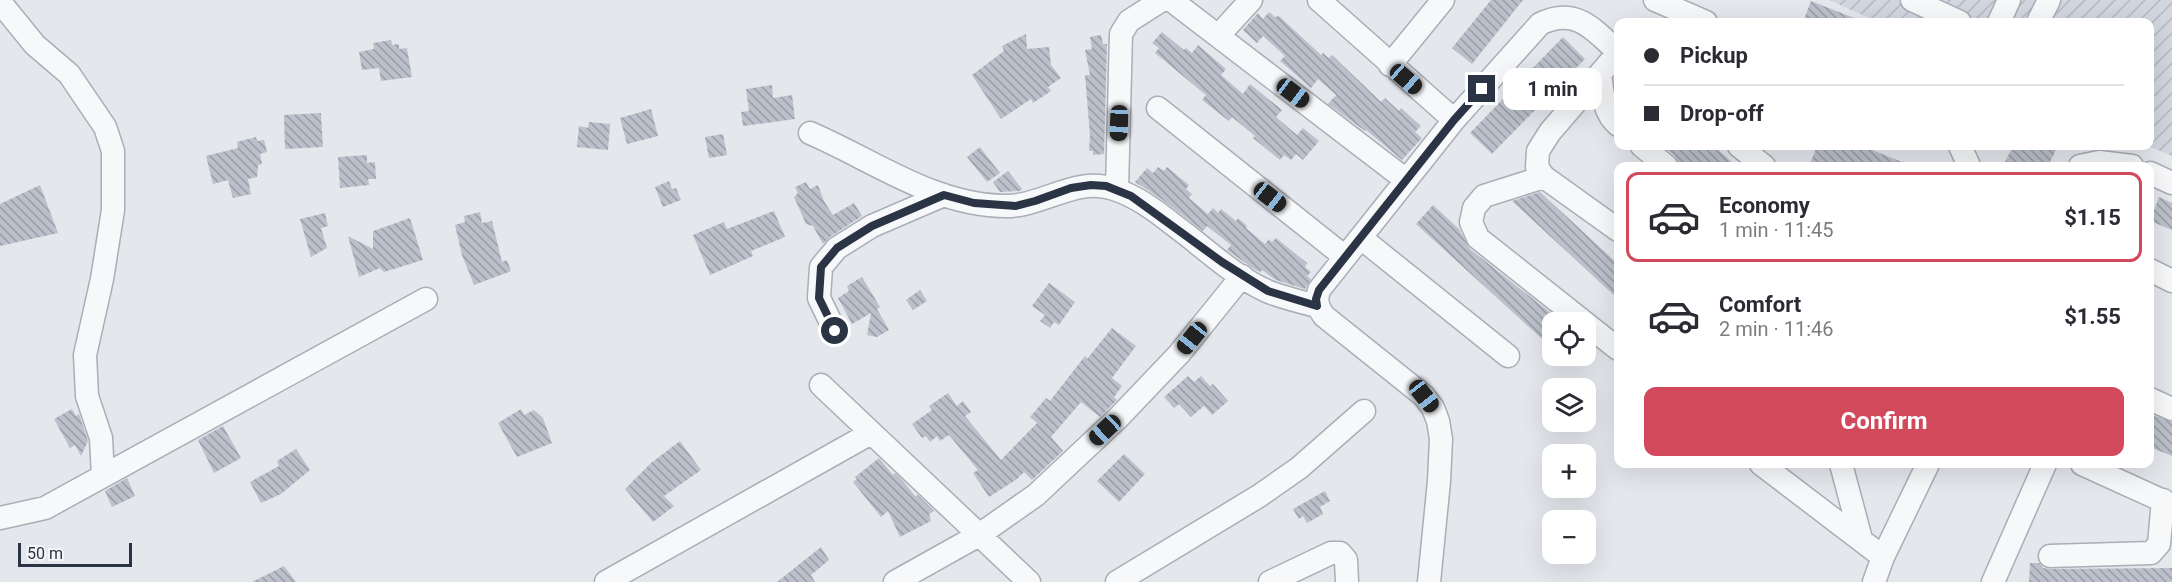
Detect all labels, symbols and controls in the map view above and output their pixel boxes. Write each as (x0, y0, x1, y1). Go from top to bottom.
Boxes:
text: Pickup (1680, 43, 1748, 68)
car (1387, 60, 1425, 98)
callout: 1 min (1503, 68, 1602, 110)
car (1273, 75, 1313, 111)
route end (1468, 75, 1495, 102)
text: 1 min (1527, 77, 1578, 101)
text: Drop-off (1680, 101, 1764, 126)
car (1109, 105, 1129, 141)
car (1250, 179, 1290, 215)
icon: car (1647, 190, 1701, 244)
text: Economy (1719, 193, 1810, 218)
text: $1.15 (2064, 205, 2121, 230)
text: 1 min · 11:45 (1719, 218, 1834, 242)
icon: car (1647, 289, 1701, 343)
text: Comfort (1719, 292, 1801, 317)
text: $1.55 (2064, 304, 2121, 329)
map controls (1542, 312, 1596, 564)
button: locate (1542, 312, 1596, 366)
route start (821, 317, 848, 344)
text: 2 min · 11:46 (1719, 317, 1834, 341)
car (1174, 318, 1210, 358)
car (1406, 376, 1442, 416)
button: layers (1542, 378, 1596, 432)
button: Confirm (1644, 387, 2124, 456)
car (1086, 411, 1124, 449)
button: + (1542, 444, 1596, 498)
button: − (1542, 510, 1596, 564)
scale bar (18, 540, 132, 568)
text: 50 m (27, 544, 63, 563)

